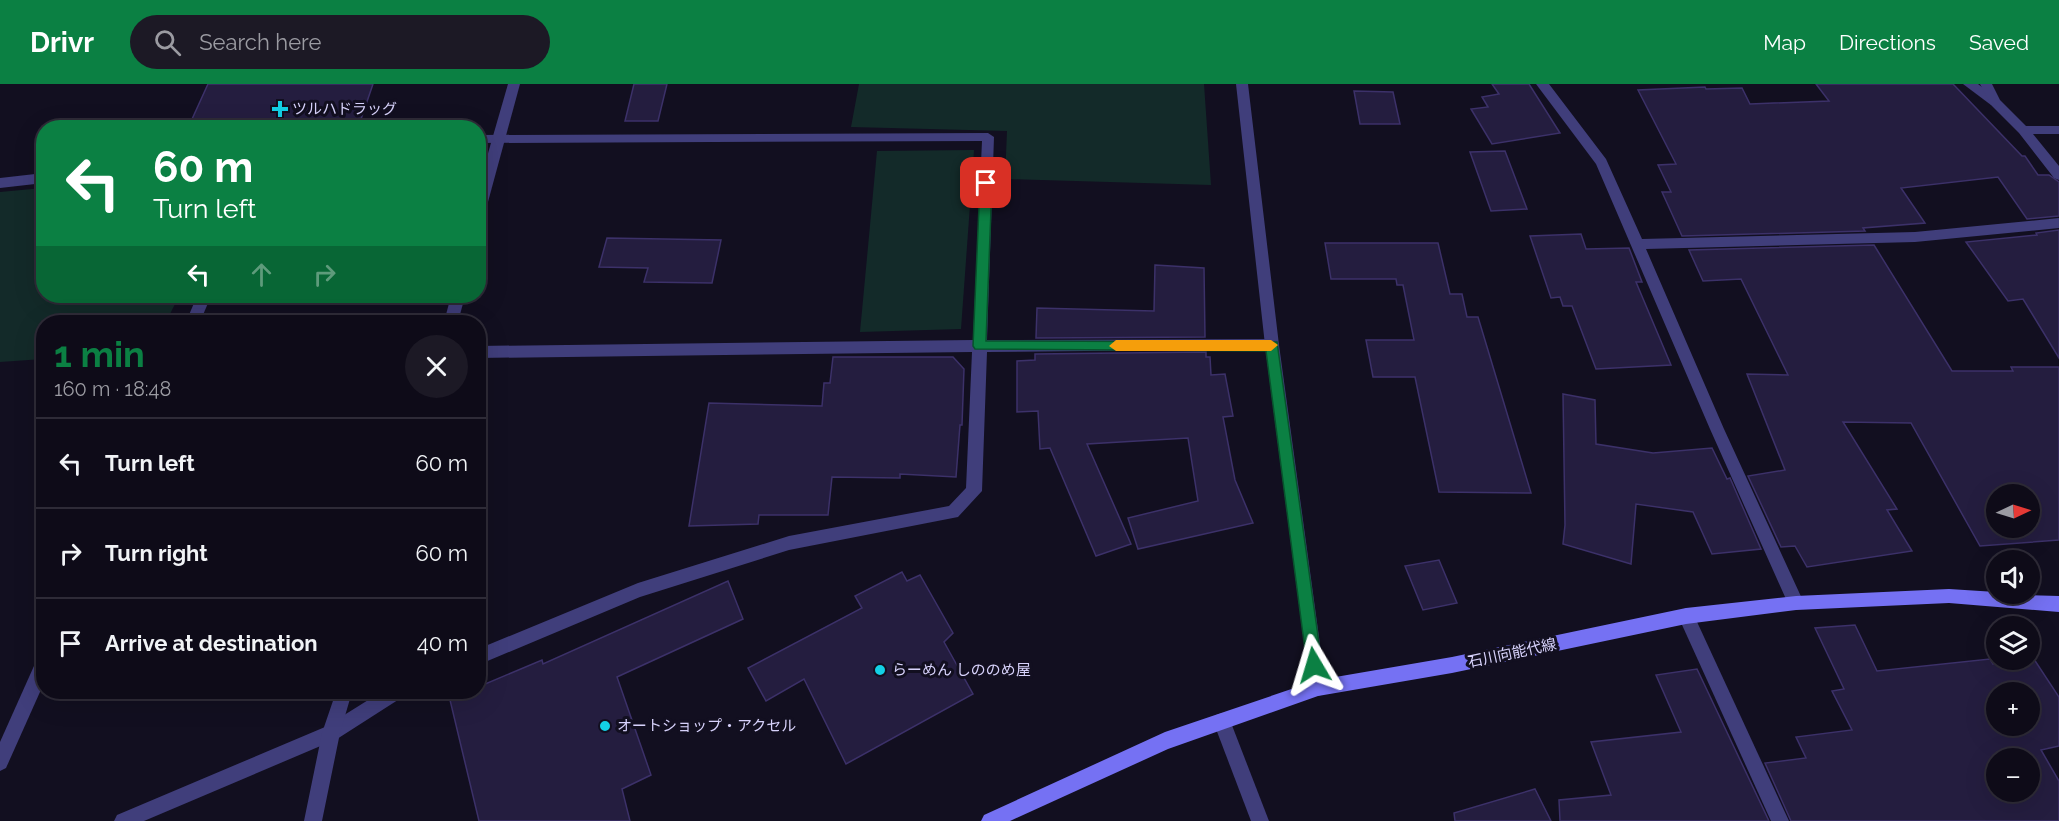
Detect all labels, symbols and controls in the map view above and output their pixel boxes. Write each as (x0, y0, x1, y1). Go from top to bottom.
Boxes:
search box (130, 15, 550, 69)
text: Drivr (30, 26, 94, 59)
icon: search (151, 26, 184, 59)
text: Search here (199, 29, 321, 55)
text: Map (1763, 30, 1806, 55)
text: Directions (1839, 30, 1936, 55)
text: Saved (1969, 30, 2029, 55)
place label: ツルハドラッグ (292, 100, 397, 118)
marker: ツルハドラッグ (273, 102, 287, 116)
text: 60 m (153, 143, 253, 192)
icon: left (54, 144, 132, 222)
pin (960, 157, 1011, 208)
icon: arrive (969, 166, 1002, 199)
text: Turn left (153, 193, 256, 224)
icon: left (182, 258, 215, 291)
icon: ahead (245, 258, 278, 291)
icon: right (308, 258, 341, 291)
text: 1 min (54, 333, 145, 375)
button: close (405, 335, 468, 398)
text: 160 m · 18:48 (54, 377, 171, 401)
icon: left (54, 447, 87, 480)
text: Turn left (105, 450, 195, 476)
text: 60 m (415, 450, 468, 476)
north arrow (1986, 484, 2040, 538)
map controls (1986, 484, 2040, 802)
icon: right (54, 537, 87, 570)
text: Turn right (105, 540, 208, 566)
text: 60 m (415, 540, 468, 566)
button: sound (1986, 550, 2040, 604)
button: layers (1986, 616, 2040, 670)
icon: arrive (54, 627, 87, 660)
text: Arrive at destination (105, 630, 318, 656)
text: 40 m (417, 630, 468, 656)
position arrow (1282, 633, 1346, 697)
street label: 石川向能代線 (1466, 635, 1558, 671)
place label: らーめん しののめ屋 (892, 661, 1031, 679)
marker: らーめん しののめ屋 (873, 663, 887, 677)
button: + (1986, 682, 2040, 736)
place label: オートショップ・アクセル (617, 717, 796, 735)
marker: オートショップ・アクセル (598, 719, 612, 733)
button: − (1986, 748, 2040, 802)

